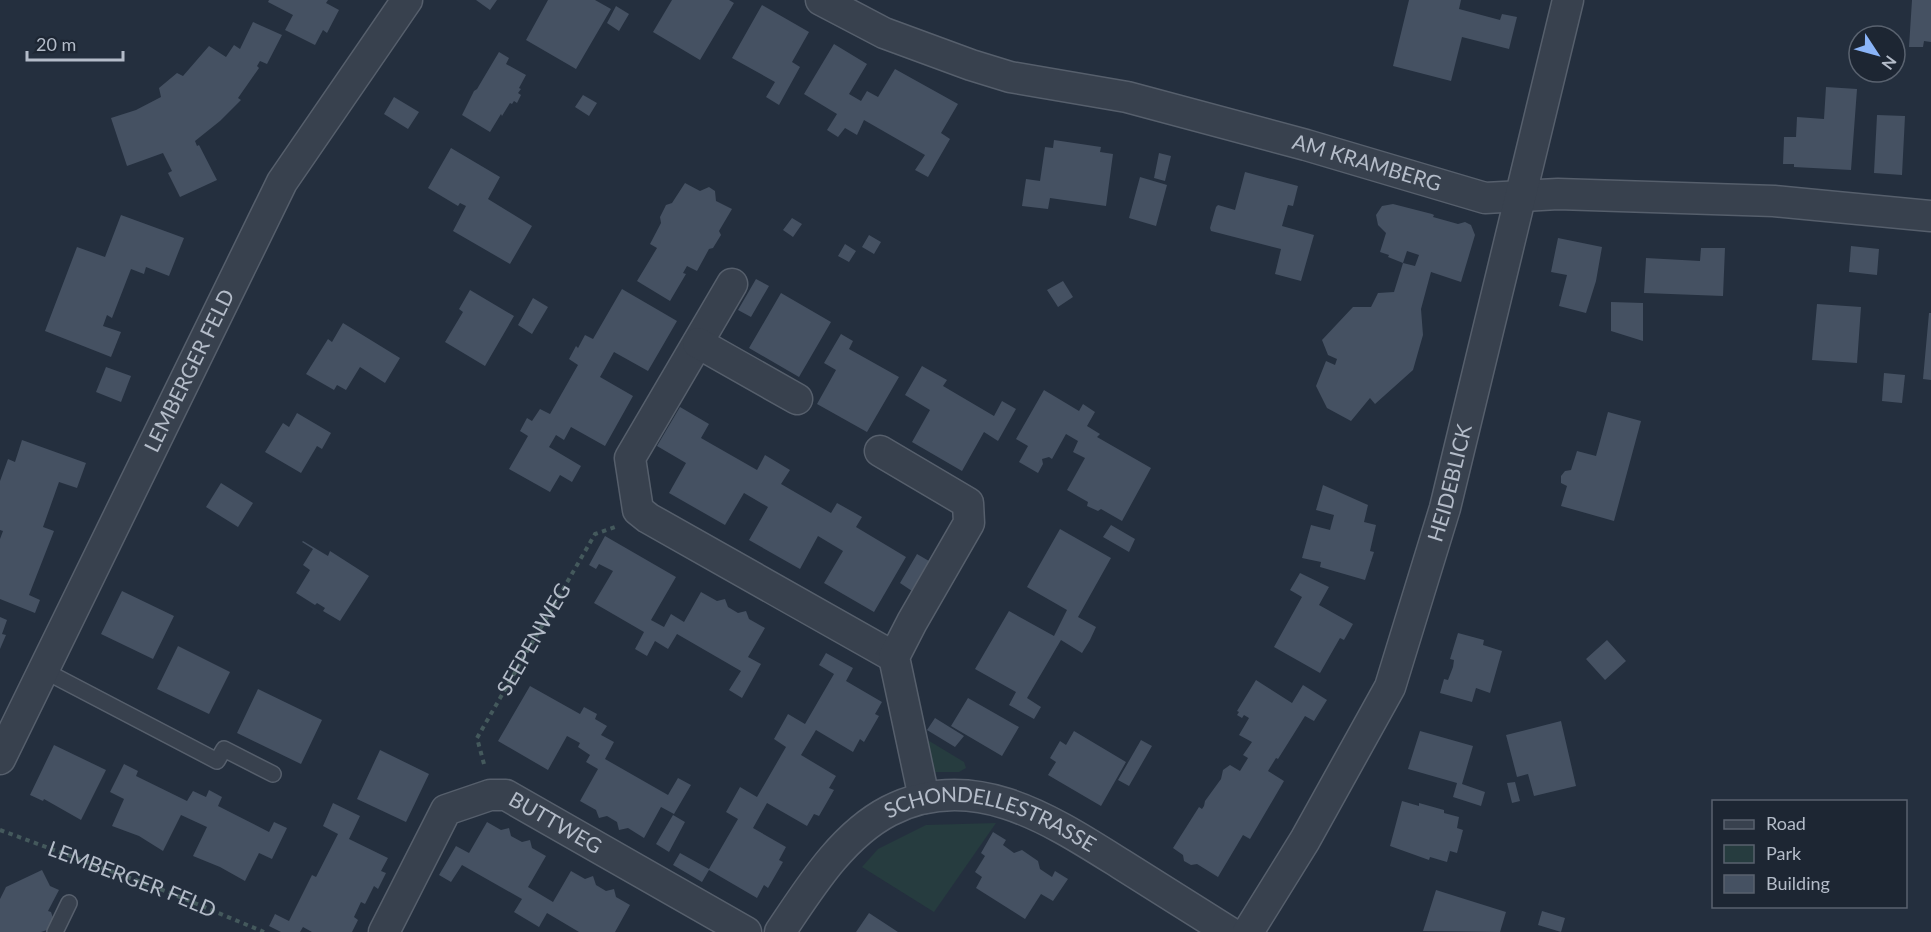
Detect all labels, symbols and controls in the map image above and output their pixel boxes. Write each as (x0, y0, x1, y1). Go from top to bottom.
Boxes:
scale bar (27, 24, 123, 62)
north arrow (1847, 24, 1907, 84)
text: 20 m (36, 33, 76, 55)
text: N (1878, 53, 1901, 74)
street label: AM KRAMBERG (1290, 128, 1445, 195)
street label: LEMBERGER FELD (138, 285, 239, 456)
street label: HEIDEBLICK (1421, 421, 1476, 544)
street label: SEEPENWEG (491, 578, 575, 699)
street label: SCHONDELLESTRASSE (879, 781, 1101, 856)
street label: BUTTWEG (505, 785, 607, 858)
legend (1712, 800, 1907, 908)
text: Road (1766, 812, 1806, 834)
street label: LEMBERGER FELD (45, 835, 220, 922)
text: Park (1766, 842, 1802, 864)
text: Building (1766, 872, 1830, 894)

